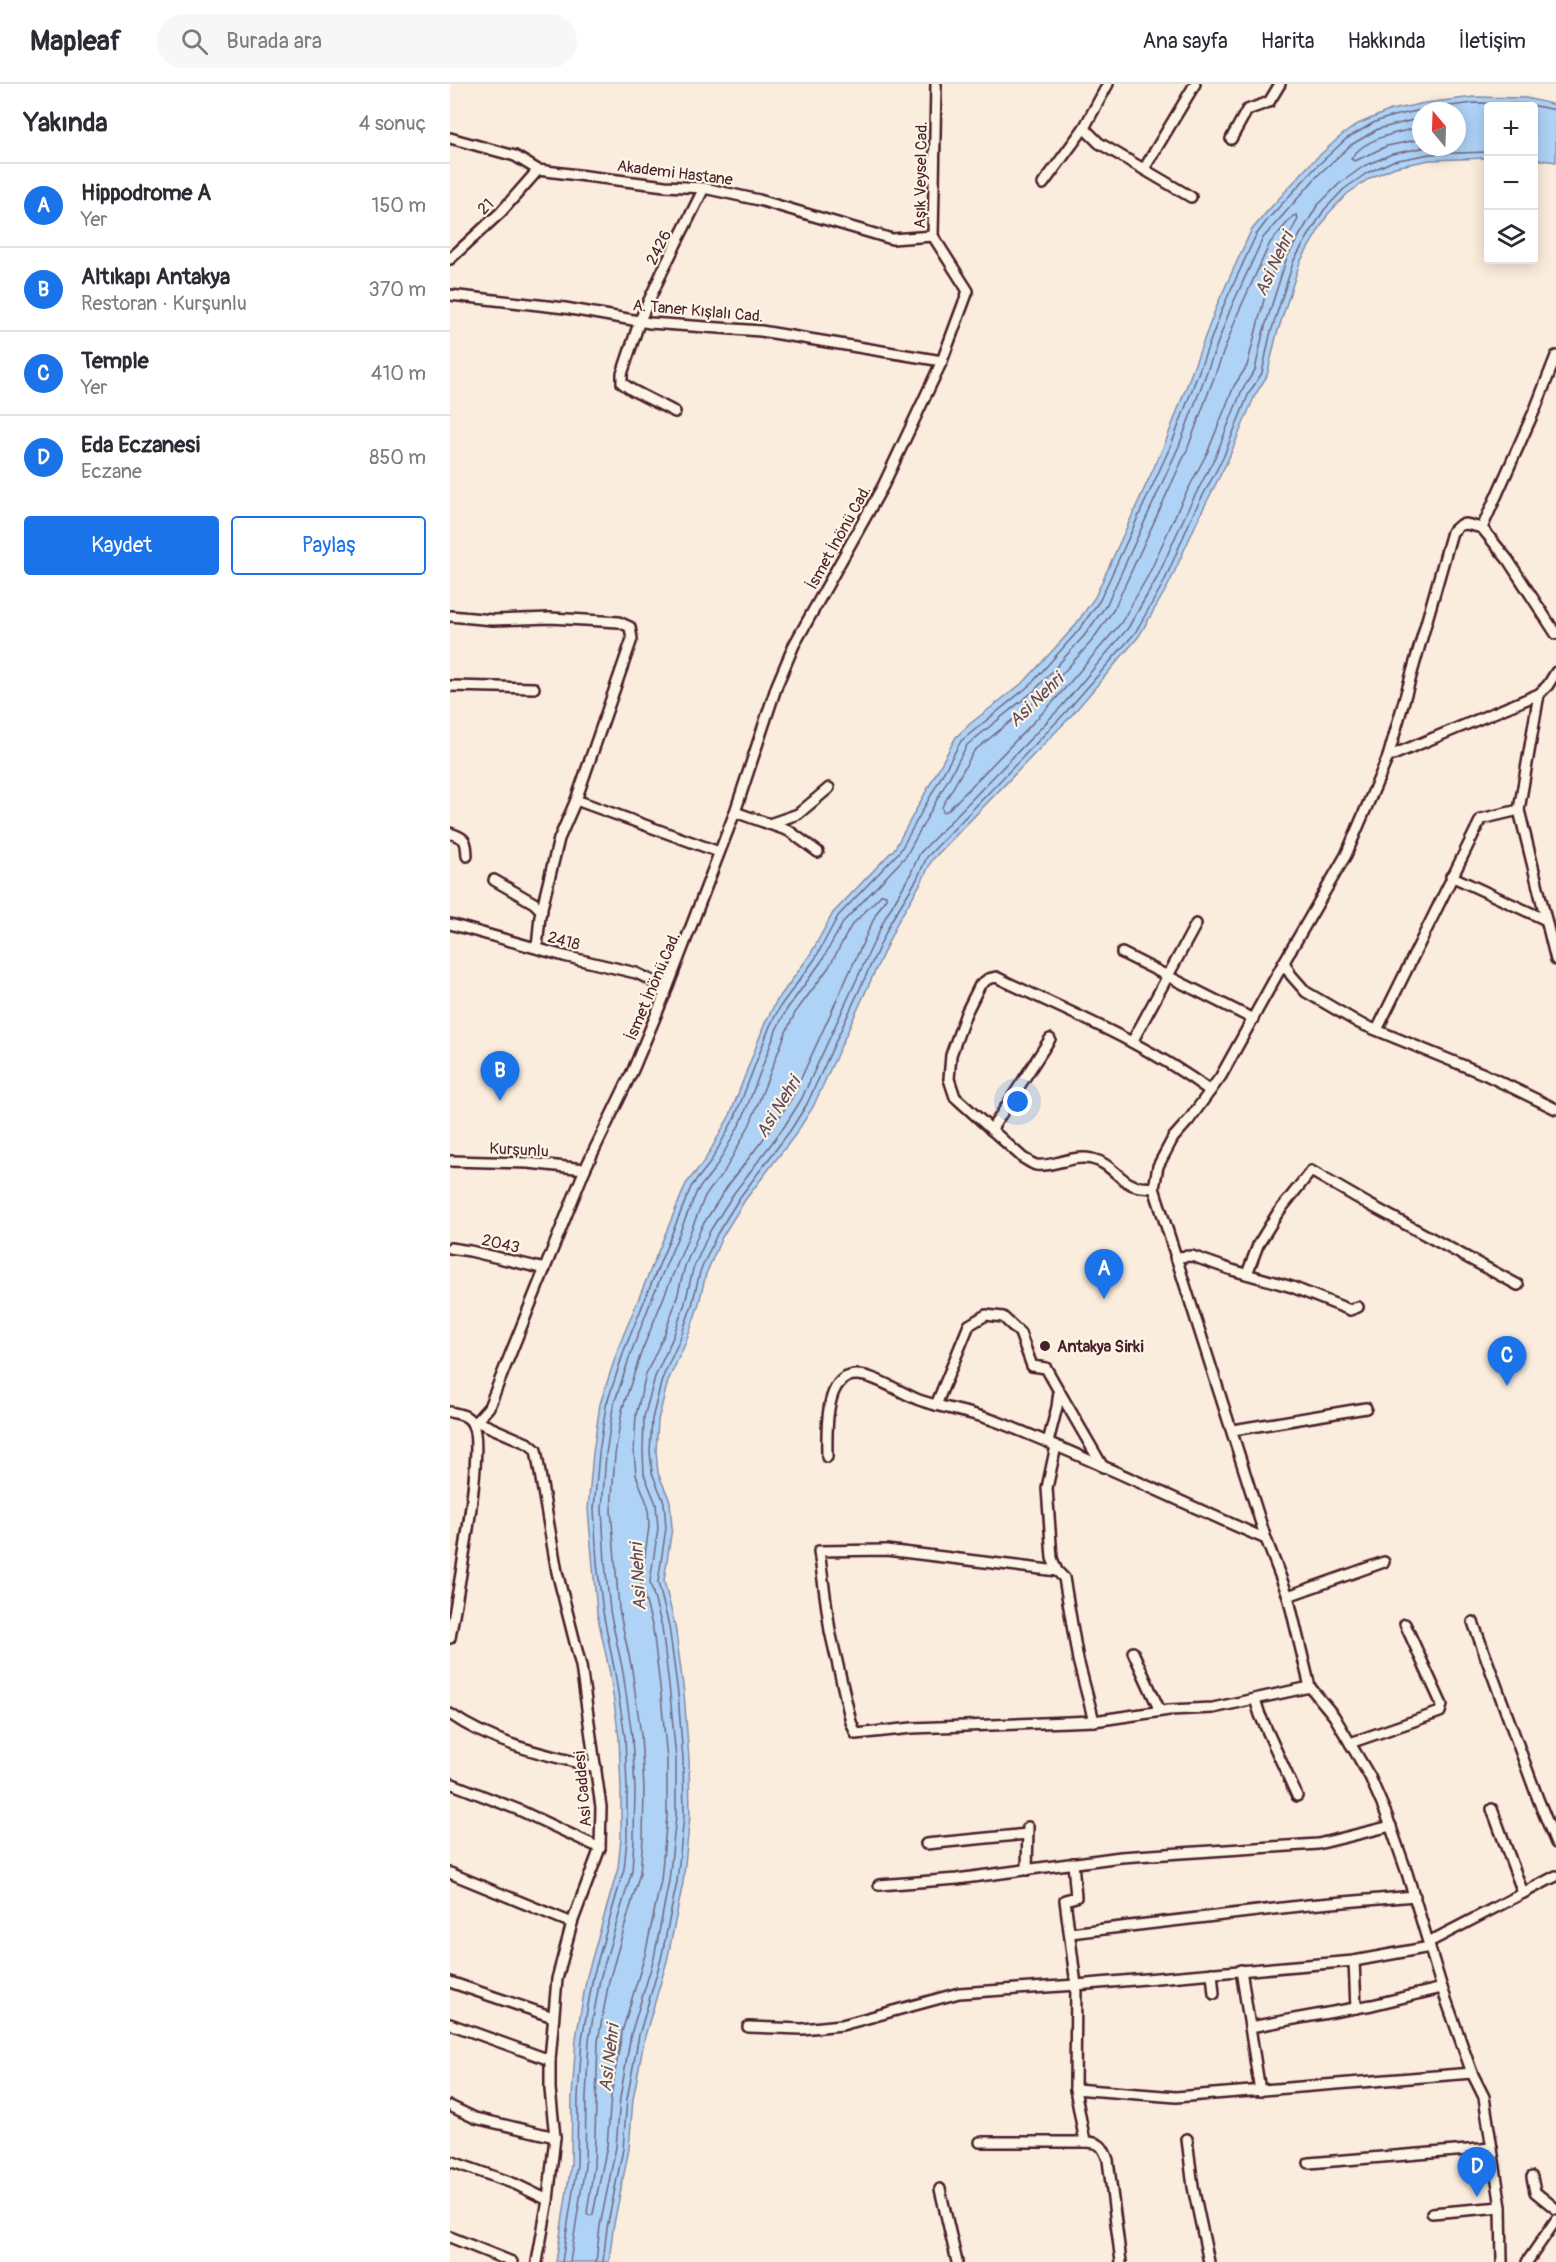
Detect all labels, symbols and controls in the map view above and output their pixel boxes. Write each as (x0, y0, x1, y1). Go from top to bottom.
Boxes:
search box (157, 14, 577, 68)
text: Mapleaf (30, 24, 121, 59)
icon: search (178, 25, 211, 58)
text: Burada ara (226, 27, 322, 55)
text: Ana sayfa (1142, 28, 1228, 55)
text: Harita (1261, 28, 1314, 55)
text: Hakkında (1347, 28, 1426, 55)
text: İletişim (1459, 28, 1526, 55)
north arrow (1412, 102, 1466, 156)
map controls (1484, 102, 1538, 264)
button: + (1484, 102, 1538, 156)
text: Yakında (24, 107, 108, 139)
text: 4 sonuç (359, 111, 426, 136)
street label: Aşık Veysel Cad. (910, 121, 932, 229)
street label: Akademi Hastane (616, 156, 734, 190)
button: − (1484, 156, 1538, 210)
text: Hippodrome A (81, 179, 211, 207)
text: A (37, 193, 50, 218)
text: 150 m (372, 193, 426, 218)
street label: 21 (473, 194, 498, 219)
text: Yer (81, 207, 107, 232)
button: layers (1484, 210, 1538, 264)
water label: Asi Nehri (1250, 226, 1300, 300)
street label: 2426 (642, 227, 676, 268)
text: Altıkapı Antakya (81, 263, 230, 291)
text: B (38, 277, 49, 302)
text: 370 m (369, 277, 426, 302)
text: Restoran · Kurşunlu (81, 291, 247, 316)
street label: A. Taner Kışlalı Cad. (632, 295, 764, 327)
text: Temple (81, 347, 149, 375)
text: C (37, 361, 50, 386)
text: 410 m (371, 361, 426, 386)
text: Yer (81, 375, 107, 400)
text: Eda Eczanesi (81, 431, 200, 459)
text: D (37, 445, 50, 470)
text: 850 m (369, 445, 426, 470)
text: Eczane (81, 459, 142, 484)
street label: İsmet İnönü Cad. (802, 482, 876, 593)
button: Kaydet (24, 516, 219, 575)
button: Paylaş (231, 516, 426, 575)
water label: Asi Nehri (1004, 667, 1071, 732)
street label: 2418 (545, 927, 582, 955)
street label: İsmet İnönü Cad. (621, 929, 685, 1043)
pin: B (481, 1052, 520, 1101)
water label: Asi Nehri (751, 1070, 808, 1142)
your location (1003, 1087, 1032, 1116)
street label: Kurşunlu (489, 1138, 549, 1162)
street label: 2043 (480, 1230, 522, 1258)
pin: A (1084, 1250, 1124, 1299)
pin: C (1488, 1336, 1526, 1386)
place label: Antakya Sirki (1057, 1337, 1144, 1357)
marker: Antakya Sirki (1038, 1339, 1052, 1353)
water label: Asi Nehri (625, 1540, 652, 1611)
street label: Asi Caddesi (570, 1750, 596, 1828)
water label: Asi Nehri (594, 2020, 625, 2093)
pin: D (1458, 2148, 1496, 2197)

